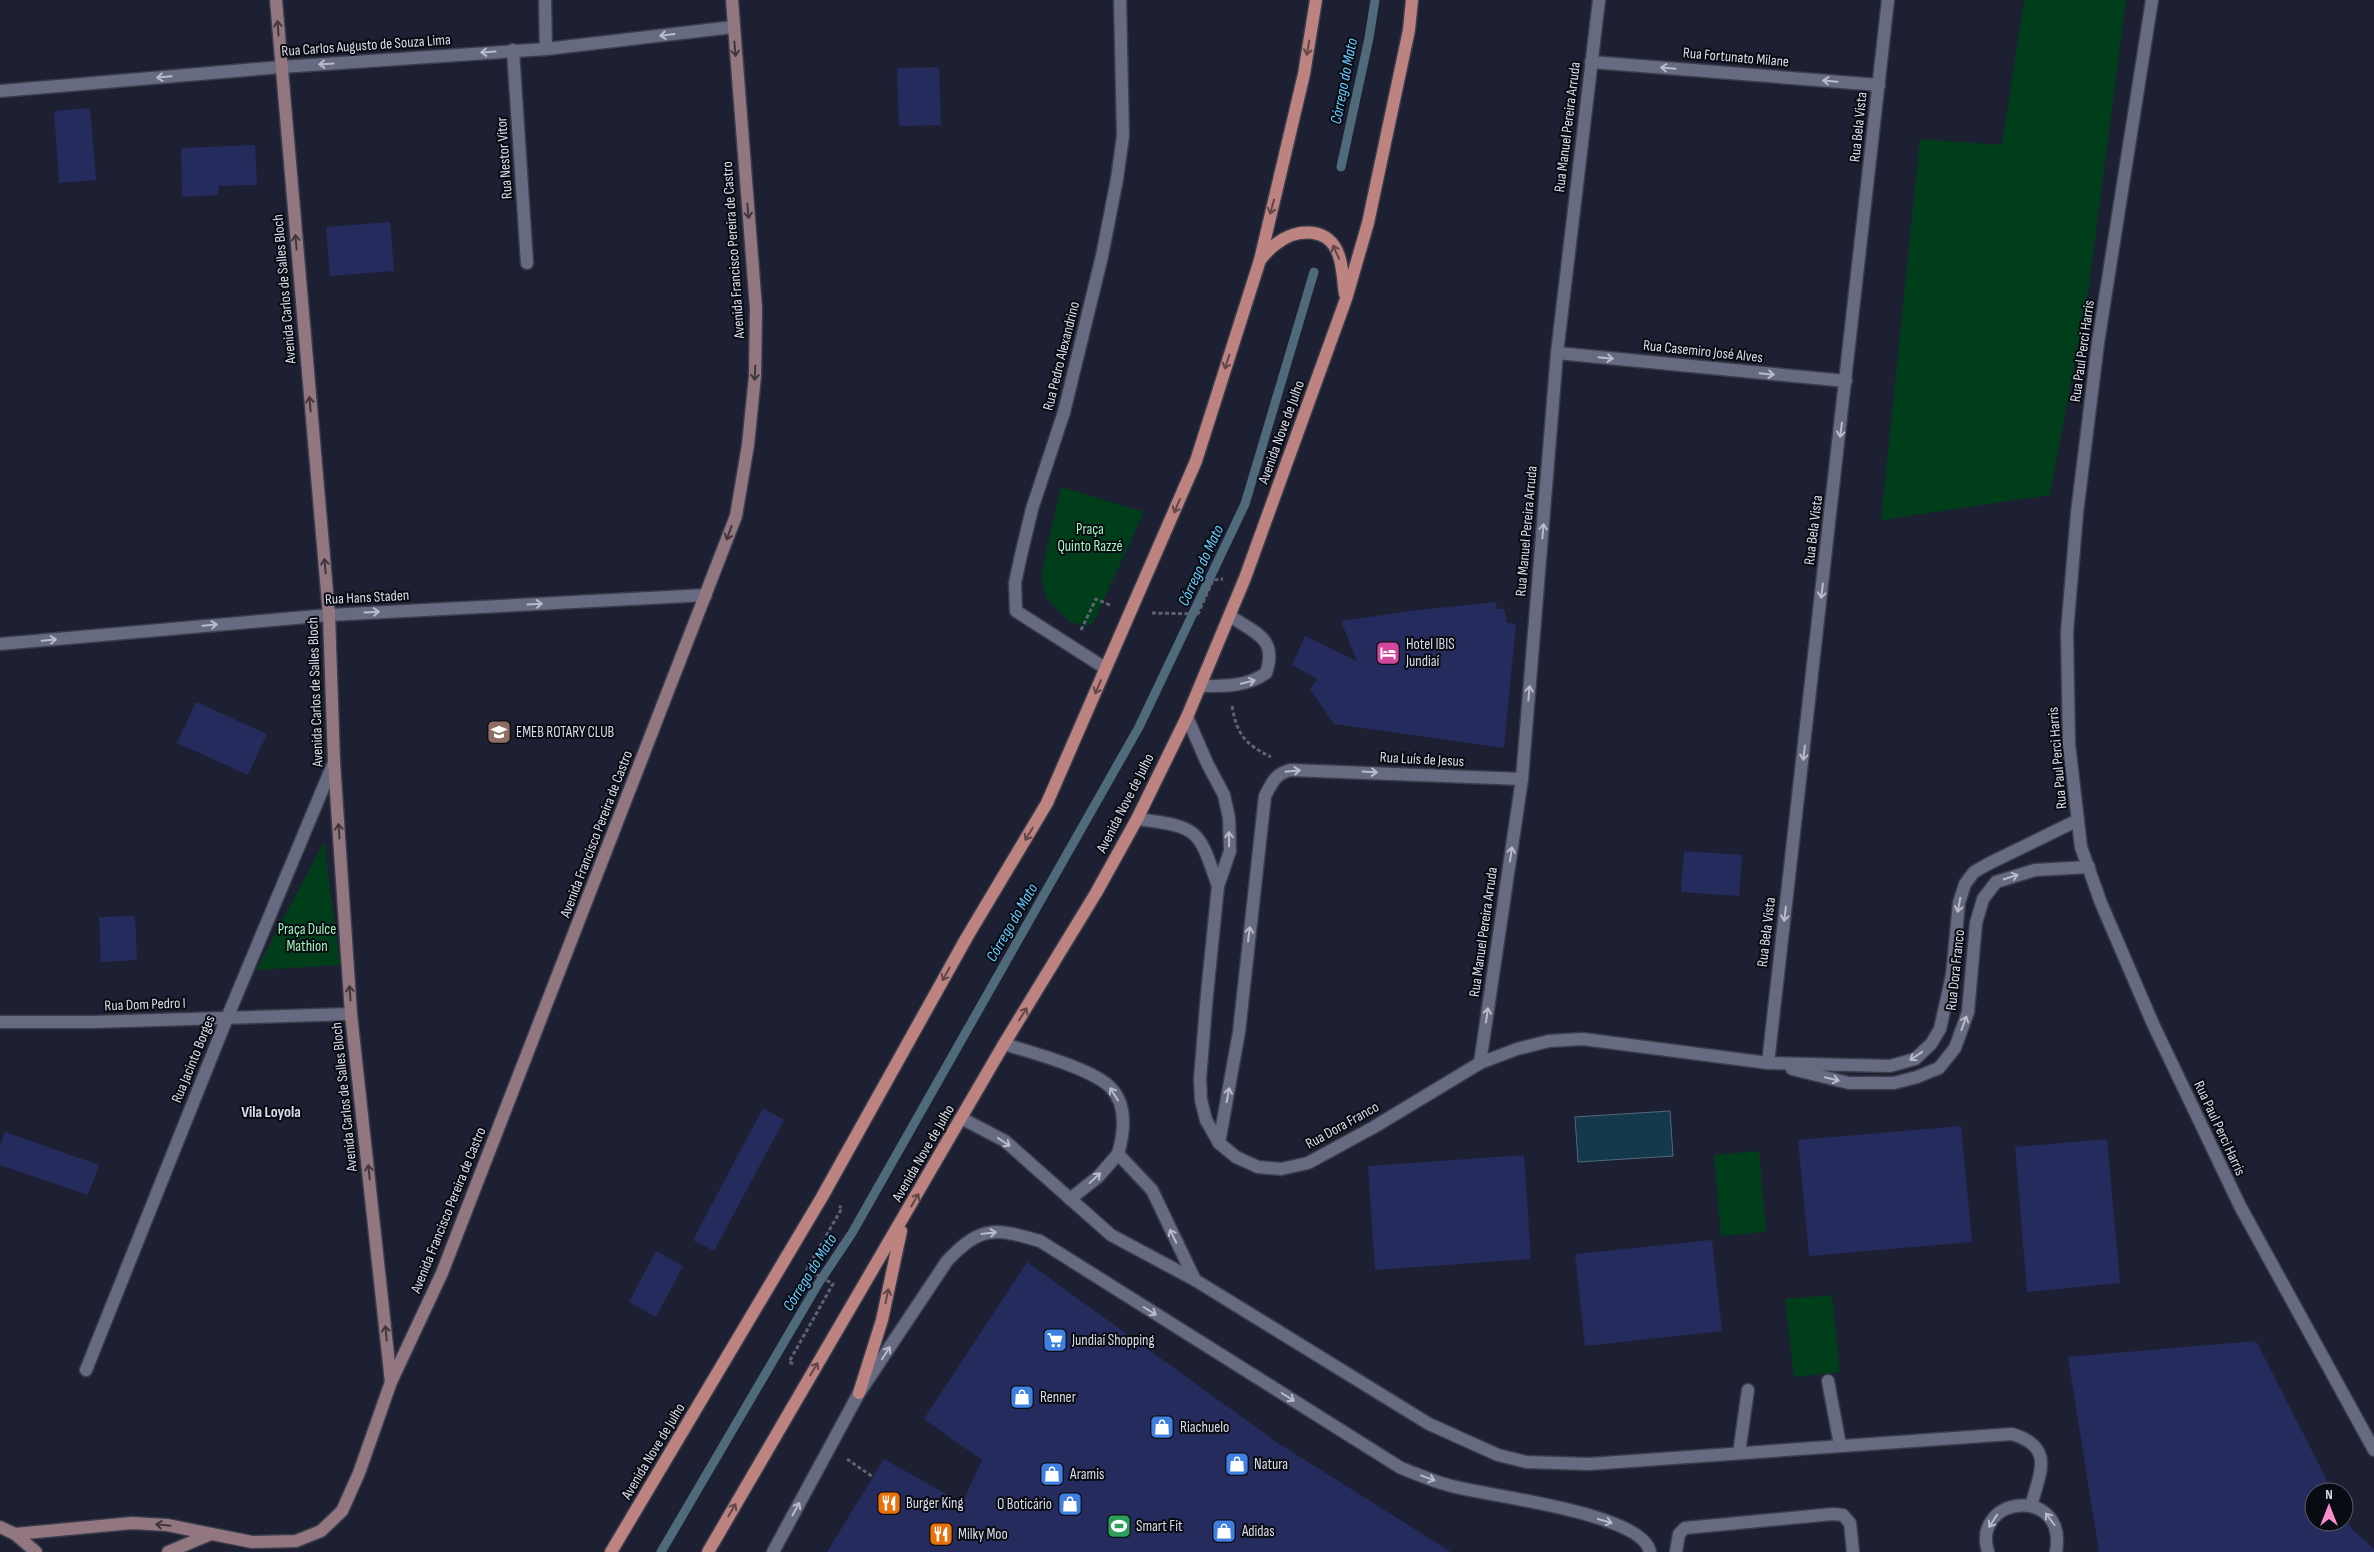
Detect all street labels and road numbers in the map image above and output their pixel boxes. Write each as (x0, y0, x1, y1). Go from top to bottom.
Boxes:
street label: Rua Carlos Augusto de Souza Lima (281, 30, 451, 61)
street label: Rua Fortunato Milane (1682, 43, 1790, 72)
street label: Rua Manuel Pereira Arruda (1550, 61, 1585, 193)
street label: Rua Bela Vista (1845, 91, 1872, 163)
street label: Rua Nestor Vitor (492, 116, 517, 200)
street label: Avenida Francisco Pereira de Castro (718, 161, 749, 340)
street label: Avenida Carlos de Salles Bloch (269, 213, 301, 365)
street label: Rua Paul Perci Harris (2066, 299, 2099, 403)
street label: Rua Pedro Alexandrino (1039, 300, 1084, 413)
street label: Rua Casemiro José Alves (1642, 336, 1764, 367)
street label: Avenida Nove de Julho (1254, 378, 1309, 488)
street label: Rua Manuel Pereira Arruda (1511, 465, 1542, 597)
street label: Rua Bela Vista (1800, 494, 1827, 566)
street label: Rua Hans Staden (324, 586, 410, 609)
street label: Avenida Carlos de Salles Bloch (303, 617, 328, 768)
street label: Rua Paul Perci Harris (2044, 706, 2071, 810)
street label: Avenida Francisco Pereira de Castro (555, 748, 637, 921)
street label: Rua Luís de Jesus (1379, 748, 1465, 771)
street label: Avenida Nove de Julho (1092, 750, 1159, 857)
street label: Rua Manuel Pereira Arruda (1465, 866, 1502, 998)
street label: Rua Bela Vista (1753, 896, 1780, 968)
street label: Rua Dora Franco (1942, 929, 1969, 1011)
street label: Rua Dom Pedro I (104, 994, 186, 1015)
street label: Rua Jacinto Borges (167, 1013, 220, 1106)
street label: Avenida Carlos de Salles Bloch (327, 1021, 362, 1173)
street label: Rua Paul Perci Harris (2189, 1078, 2250, 1179)
street label: Rua Dora Franco (1302, 1097, 1382, 1153)
street label: Avenida Nove de Julho (887, 1101, 959, 1206)
street label: Avenida Francisco Pereira de Castro (406, 1124, 491, 1297)
street label: Avenida Nove de Julho (617, 1400, 690, 1504)

